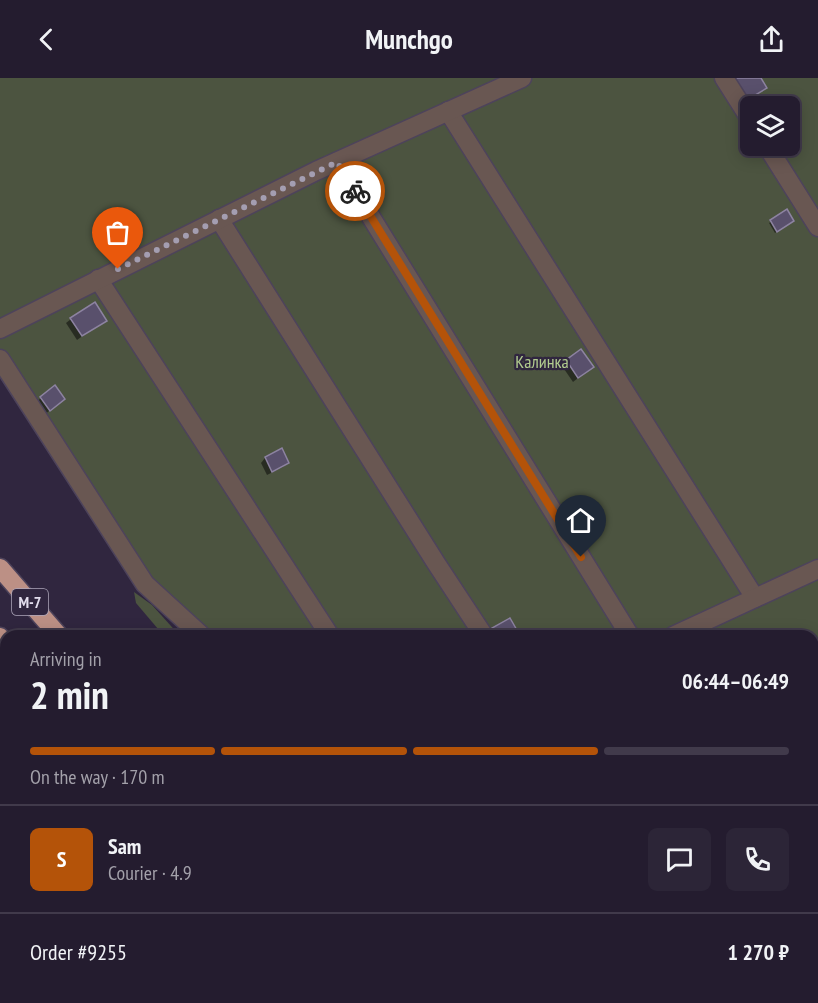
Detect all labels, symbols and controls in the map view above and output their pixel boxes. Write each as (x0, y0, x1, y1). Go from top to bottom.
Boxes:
text: Munchgo (365, 22, 453, 56)
icon: back (30, 23, 63, 56)
icon: share (755, 23, 788, 56)
map controls (740, 96, 800, 156)
button: layers (740, 96, 800, 156)
courier (325, 161, 385, 221)
icon: bike (339, 175, 372, 208)
pin (92, 207, 143, 269)
icon: bag (101, 216, 134, 249)
park label: Калинка (515, 350, 569, 373)
pin (555, 495, 606, 557)
icon: home (564, 504, 597, 537)
road number: М-7 (12, 589, 48, 615)
text: Arriving in (30, 646, 102, 672)
text: 06:44–06:49 (682, 667, 789, 695)
text: 2 min (30, 669, 109, 720)
text: On the way · 170 m (30, 764, 165, 790)
button: chat (648, 828, 711, 891)
button: phone (726, 828, 789, 891)
text: Sam (108, 832, 141, 860)
text: S (57, 845, 66, 873)
text: Courier · 4.9 (108, 860, 192, 886)
text: Order #9255 (30, 938, 127, 966)
text: 1 270 ₽ (727, 938, 789, 966)

